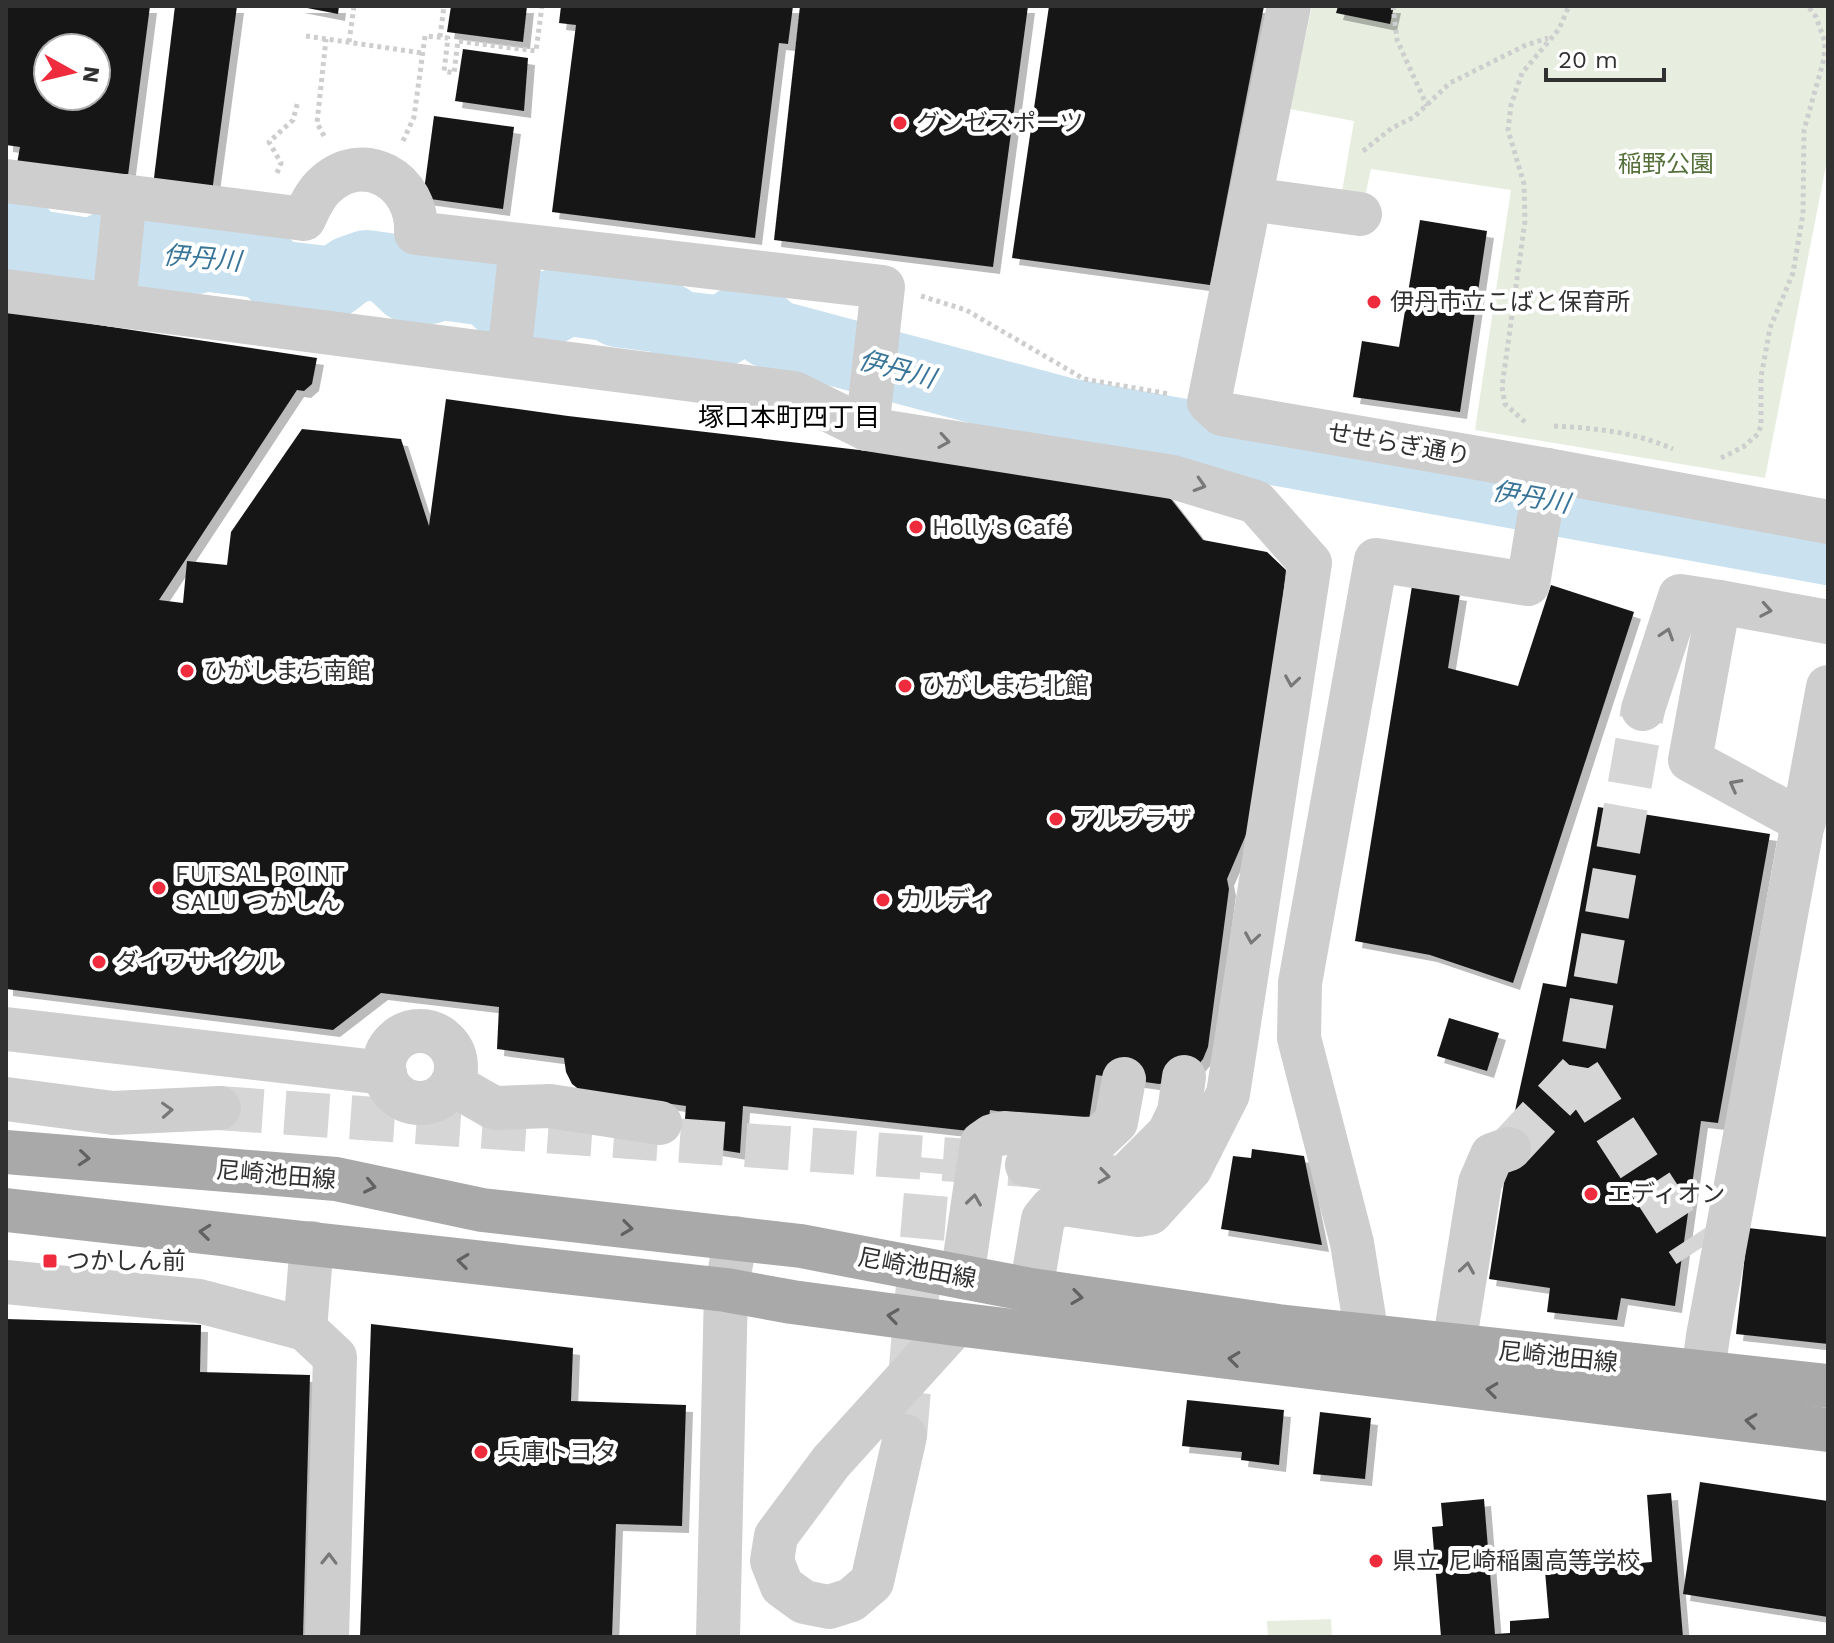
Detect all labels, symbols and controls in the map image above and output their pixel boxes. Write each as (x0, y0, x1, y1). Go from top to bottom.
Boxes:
north arrow (32, 32, 112, 112)
scale bar (1546, 32, 1664, 82)
text: 20 m (1558, 46, 1618, 74)
text: N (78, 65, 105, 85)
place label: グンゼスポーツ (916, 109, 1084, 137)
marker: グンゼスポーツ (891, 114, 909, 132)
park label: 稲野公園 (1618, 150, 1714, 178)
water label: 伊丹川 (162, 240, 245, 277)
place label: 伊丹市立こばと保育所 (1390, 288, 1630, 316)
marker: 伊丹市立こばと保育所 (1365, 293, 1383, 311)
water label: 伊丹川 (855, 344, 941, 394)
district label: 塚口本町四丁目 (698, 402, 880, 432)
street label: せせらぎ通り (1326, 418, 1472, 470)
one-way arrow (937, 432, 951, 449)
water label: 伊丹川 (1490, 475, 1575, 519)
one-way arrow (1193, 476, 1206, 492)
place label: Holly's Café (932, 513, 1069, 541)
marker: Holly's Café (907, 518, 925, 536)
one-way arrow (1759, 601, 1773, 618)
one-way arrow (1658, 628, 1674, 642)
place label: ひがしまち南館 (203, 657, 371, 685)
marker: ひがしまち南館 (178, 662, 196, 680)
place label: ひがしまち北館 (921, 672, 1089, 700)
one-way arrow (1284, 674, 1301, 688)
marker: ひがしまち北館 (896, 677, 914, 695)
one-way arrow (1729, 779, 1743, 794)
place label: アルプラザ (1072, 805, 1192, 833)
marker: アルプラザ (1047, 810, 1065, 828)
place label: FUTSAL POINT SALU つかしん (175, 860, 345, 916)
marker: FUTSAL POINT SALU つかしん (150, 879, 168, 897)
place label: カルディ (899, 886, 993, 914)
marker: カルディ (874, 891, 892, 909)
one-way arrow (1244, 931, 1261, 945)
place label: ダイワサイクル (115, 948, 282, 976)
marker: ダイワサイクル (90, 953, 108, 971)
one-way arrow (161, 1102, 174, 1119)
one-way arrow (78, 1149, 91, 1166)
street label: 尼崎池田線 (215, 1156, 337, 1194)
one-way arrow (1097, 1167, 1111, 1184)
one-way arrow (363, 1177, 376, 1194)
place label: エディオン (1607, 1180, 1725, 1208)
marker: エディオン (1582, 1185, 1600, 1203)
one-way arrow (964, 1193, 981, 1207)
one-way arrow (620, 1219, 633, 1236)
one-way arrow (198, 1223, 211, 1240)
street label: 尼崎池田線 (855, 1243, 979, 1293)
place label: つかしん前 (66, 1247, 186, 1275)
marker: つかしん前 (41, 1252, 59, 1270)
one-way arrow (456, 1253, 470, 1270)
one-way arrow (1458, 1261, 1475, 1275)
one-way arrow (1070, 1288, 1084, 1305)
one-way arrow (886, 1308, 900, 1325)
street label: 尼崎池田線 (1497, 1337, 1619, 1377)
one-way arrow (1227, 1350, 1240, 1367)
one-way arrow (1485, 1382, 1498, 1399)
one-way arrow (1744, 1412, 1757, 1429)
place label: 兵庫トヨタ (497, 1438, 617, 1466)
marker: 兵庫トヨタ (472, 1443, 490, 1461)
place label: 県立 尼崎稲園高等学校 (1392, 1547, 1640, 1575)
one-way arrow (321, 1552, 338, 1565)
marker: 県立 尼崎稲園高等学校 (1367, 1552, 1385, 1570)

